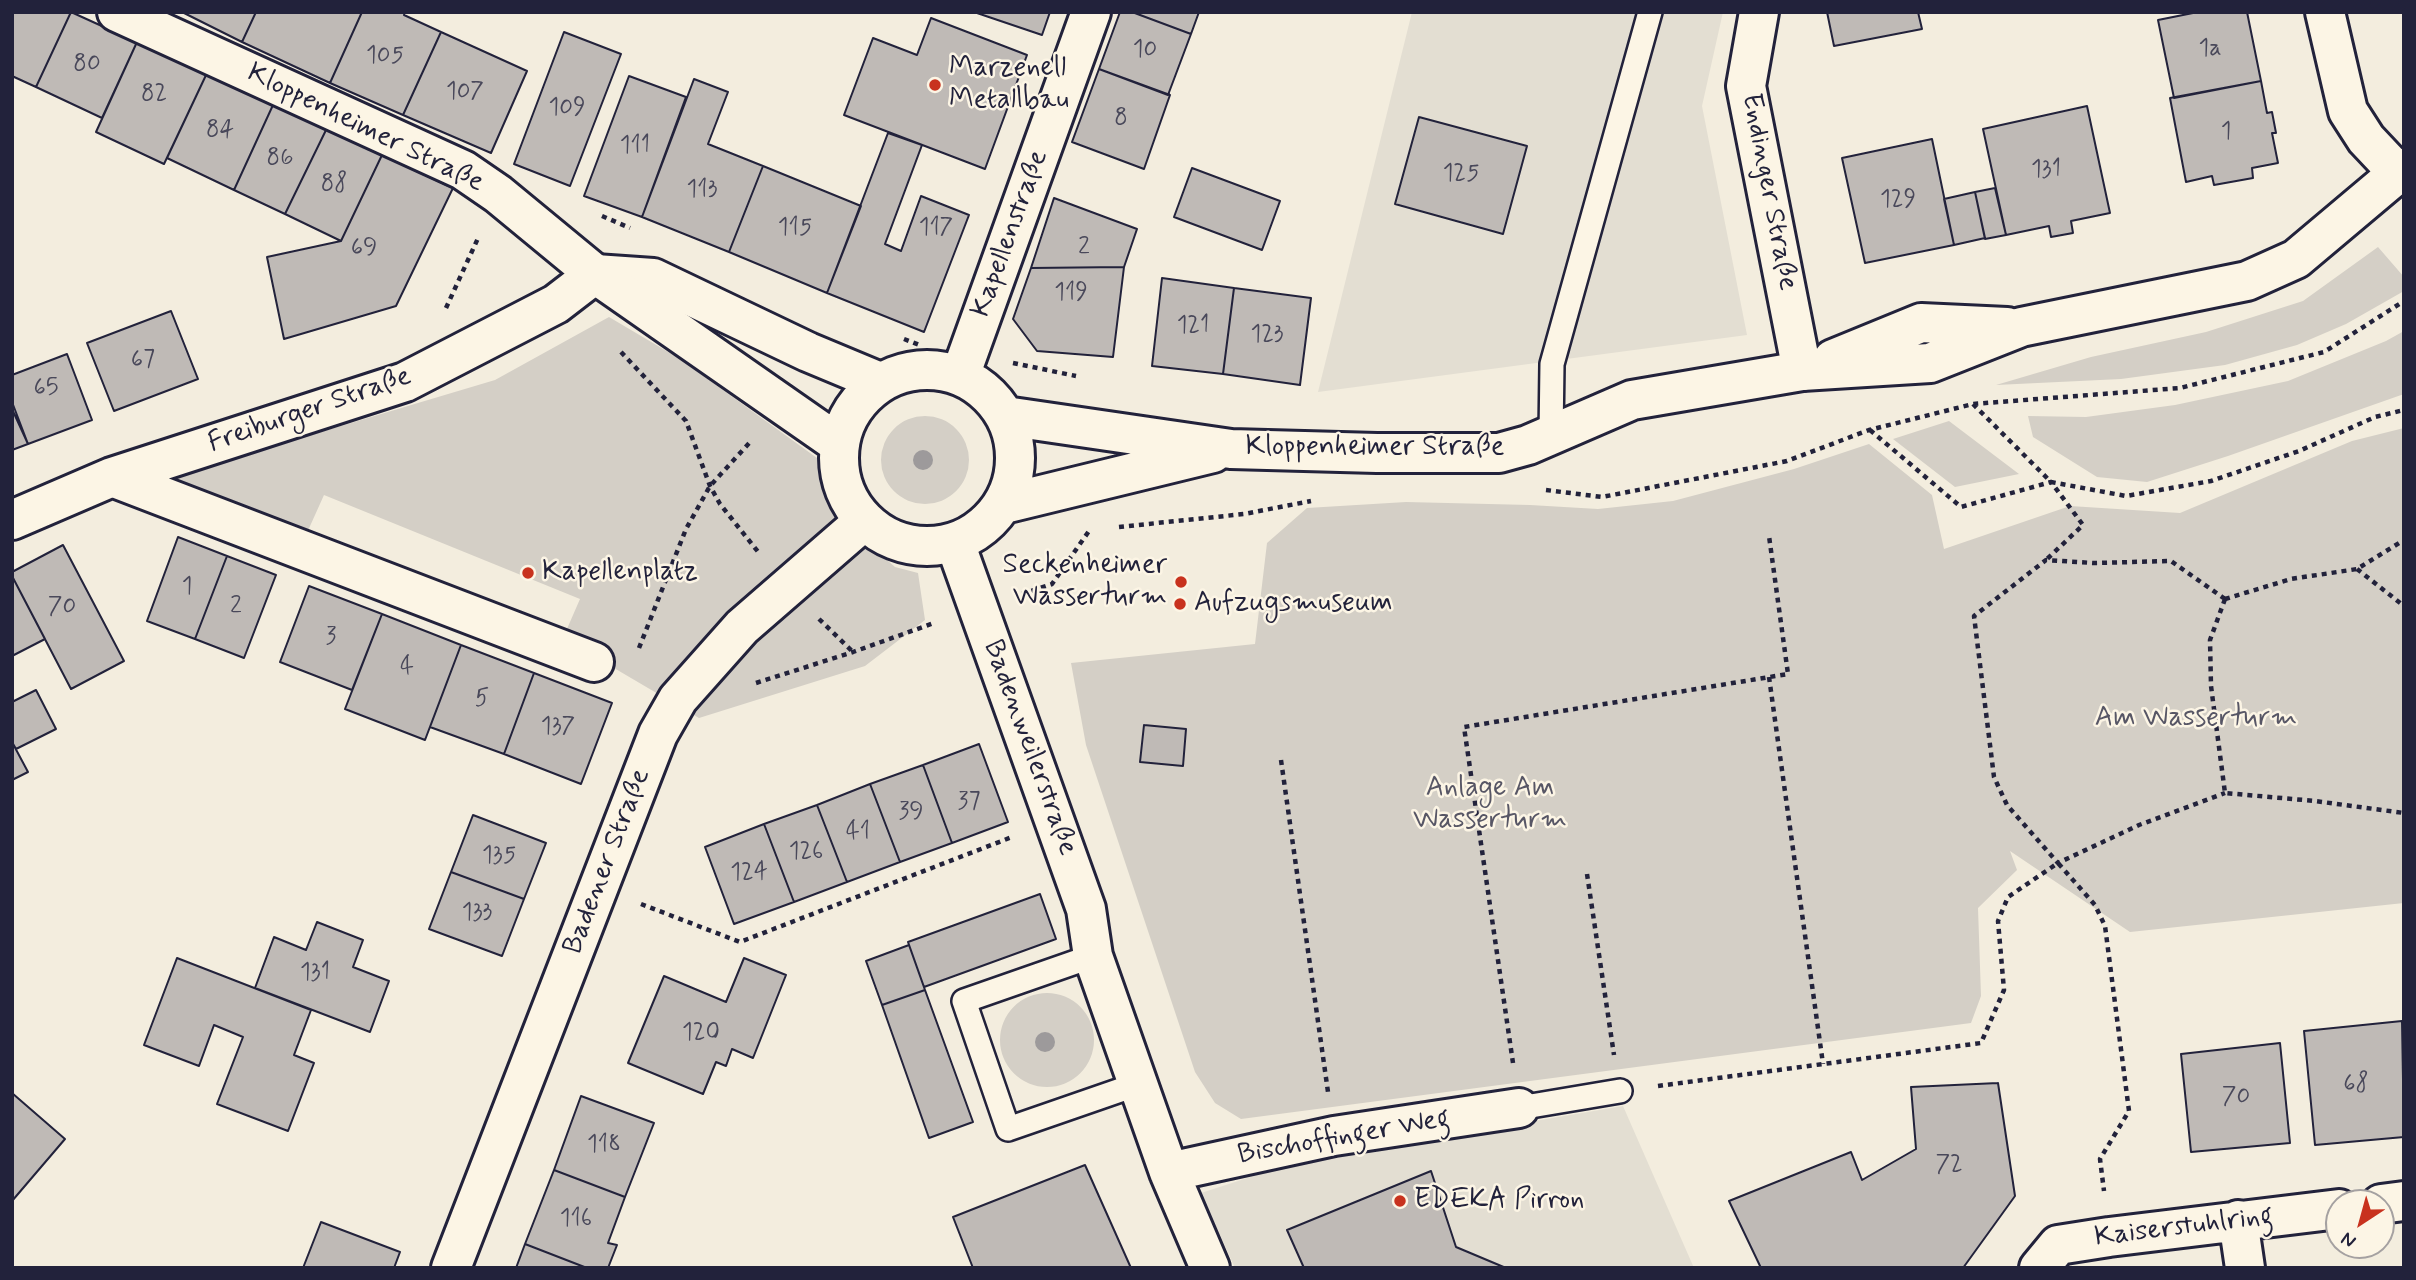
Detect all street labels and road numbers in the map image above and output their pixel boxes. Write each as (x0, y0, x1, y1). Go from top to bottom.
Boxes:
street label: Kloppenheimer Straße (241, 57, 489, 201)
street label: Endinger Straße (1732, 91, 1804, 293)
street label: Kapellenstraße (965, 146, 1057, 322)
street label: Freiburger Straße (204, 361, 416, 461)
street label: Kloppenheimer Straße (1245, 431, 1505, 465)
street label: Badenweilerstraße (974, 636, 1084, 860)
street label: Badener Straße (557, 765, 659, 959)
street label: Bischoffinger Weg (1235, 1103, 1453, 1173)
street label: Kaiserstuhlring (2093, 1200, 2275, 1256)

